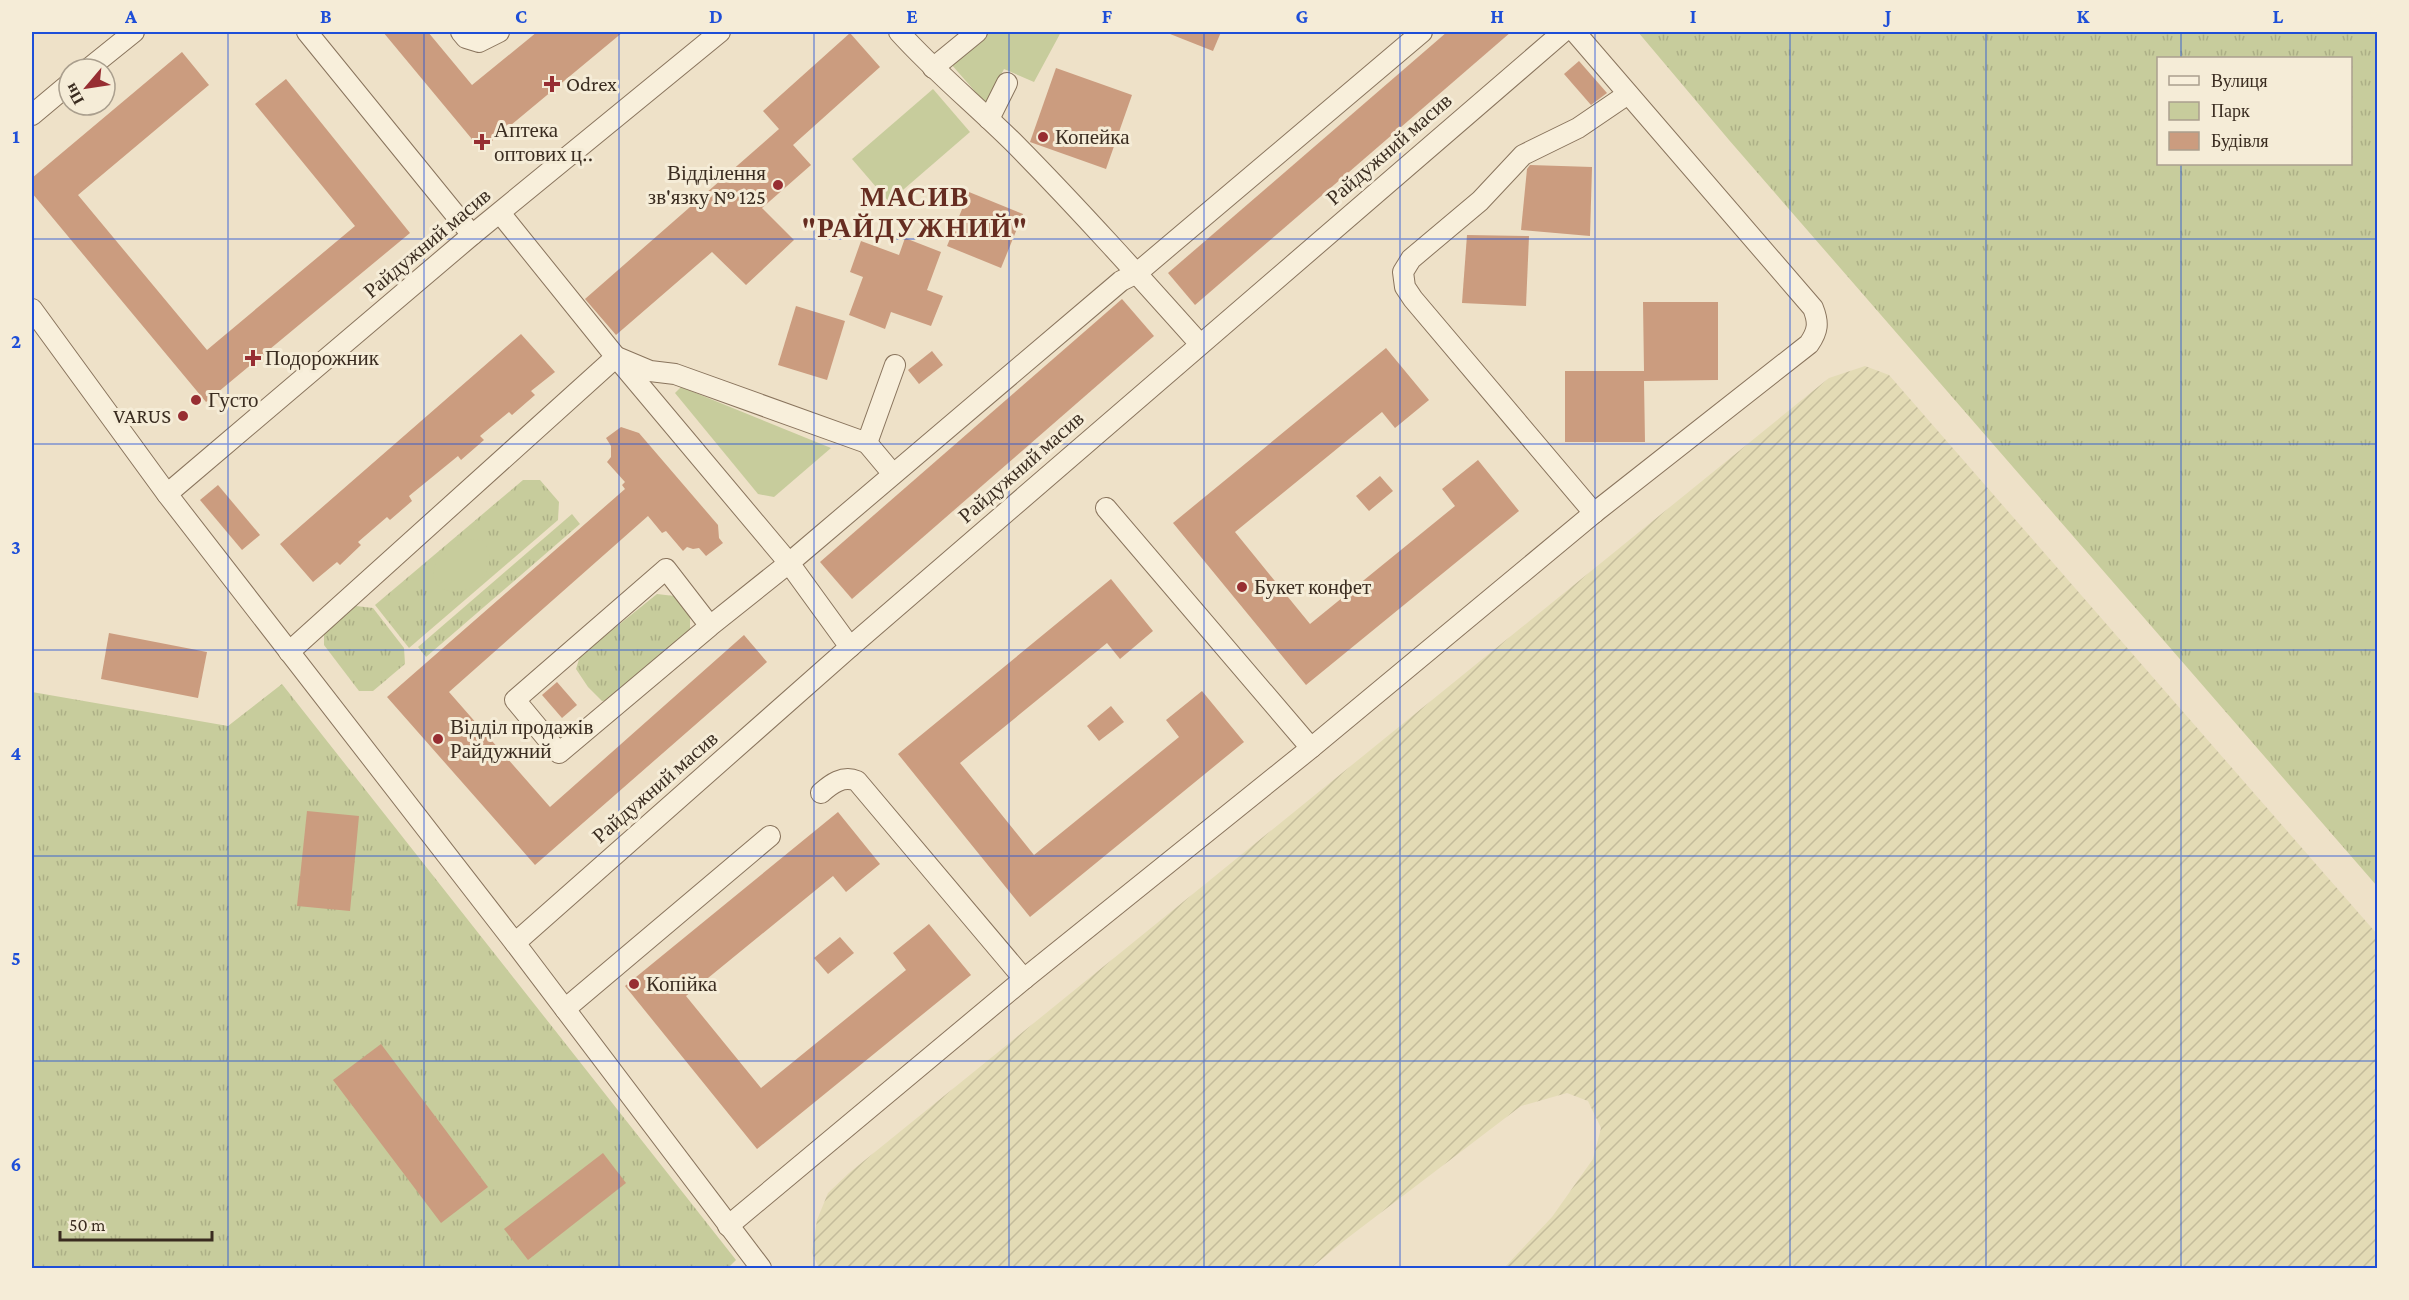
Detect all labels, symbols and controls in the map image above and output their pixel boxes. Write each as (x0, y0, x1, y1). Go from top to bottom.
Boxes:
text: A (124, 5, 138, 27)
text: B (320, 5, 332, 27)
text: C (515, 5, 527, 27)
text: D (709, 5, 723, 27)
text: E (906, 5, 918, 27)
text: F (1102, 5, 1113, 27)
text: G (1296, 5, 1309, 27)
text: H (1490, 5, 1504, 27)
text: I (1690, 5, 1697, 27)
text: J (1883, 5, 1892, 27)
text: K (2077, 5, 2091, 27)
text: L (2273, 5, 2284, 27)
north arrow (57, 57, 117, 117)
legend (2157, 57, 2352, 165)
text: Вулиця (2211, 71, 2268, 91)
place label: Odrex (566, 72, 617, 96)
marker: Odrex (543, 75, 561, 93)
text: Пн (62, 80, 87, 108)
street label: Райдужний масив (1321, 88, 1457, 210)
text: Парк (2211, 101, 2250, 121)
place label: Аптека оптових ц‥ (494, 118, 593, 166)
text: 1 (12, 125, 20, 147)
place label: Копейка (1055, 125, 1130, 149)
marker: Копейка (1036, 130, 1050, 144)
text: Будівля (2211, 131, 2268, 151)
marker: Аптека оптових ц‥ (475, 135, 489, 149)
place label: Відділення зв'язку № 125 (648, 161, 766, 209)
marker: Відділення зв'язку № 125 (771, 178, 785, 192)
district label: МАСИВ "РАЙДУЖНИЙ" (802, 182, 1028, 243)
street label: Райдужний масив (359, 183, 495, 303)
text: 2 (11, 330, 21, 352)
place label: Подорожник (265, 346, 380, 370)
marker: Подорожник (246, 351, 260, 365)
place label: Густо (208, 388, 259, 412)
marker: Густо (189, 393, 203, 407)
place label: VARUS (113, 404, 171, 428)
street label: Райдужний масив (953, 406, 1089, 528)
marker: VARUS (176, 409, 190, 423)
text: 3 (11, 536, 21, 558)
place label: Букет конфет (1254, 575, 1371, 599)
marker: Букет конфет (1235, 580, 1249, 594)
place label: Відділ продажів Райдужний (450, 715, 593, 763)
street label: Райдужний масив (587, 726, 723, 848)
marker: Відділ продажів Райдужний (431, 732, 445, 746)
text: 4 (11, 742, 22, 764)
text: 5 (11, 947, 21, 969)
place label: Копійка (646, 972, 718, 996)
marker: Копійка (627, 977, 641, 991)
text: 6 (11, 1153, 21, 1175)
scale bar (60, 1204, 212, 1242)
text: 50 m (69, 1215, 106, 1235)

